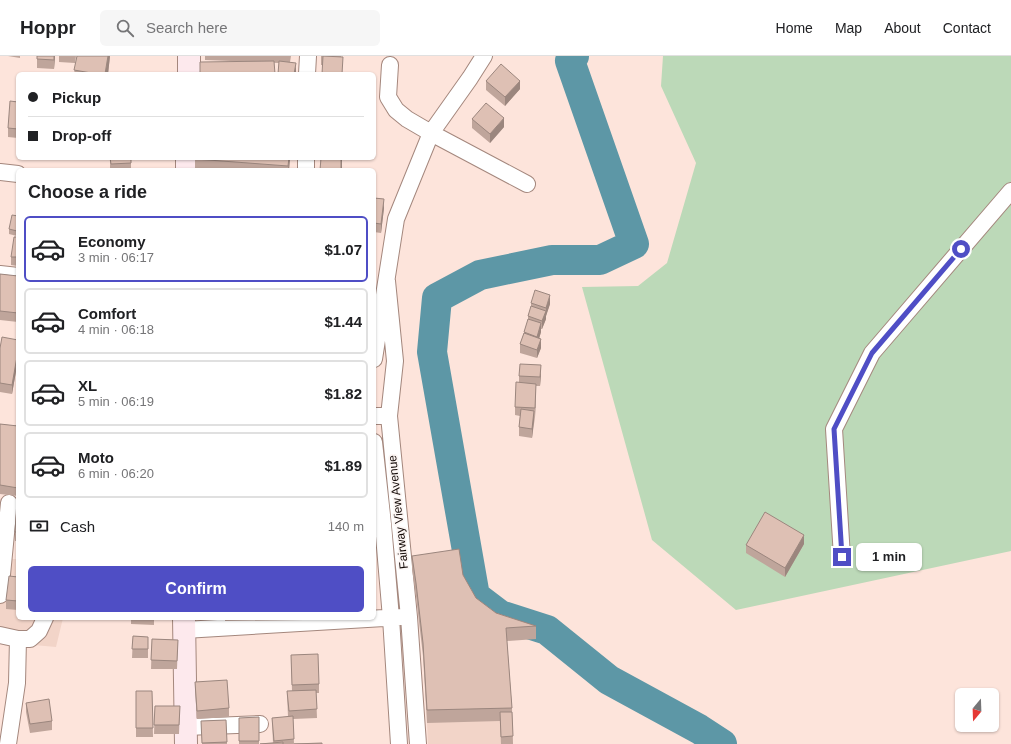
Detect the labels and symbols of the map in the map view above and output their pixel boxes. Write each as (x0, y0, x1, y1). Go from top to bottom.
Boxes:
route start (952, 240, 970, 258)
street label: Fairway View Avenue (385, 454, 411, 570)
callout: 1 min (856, 543, 922, 571)
route end (833, 548, 851, 566)
north arrow (955, 688, 999, 732)

